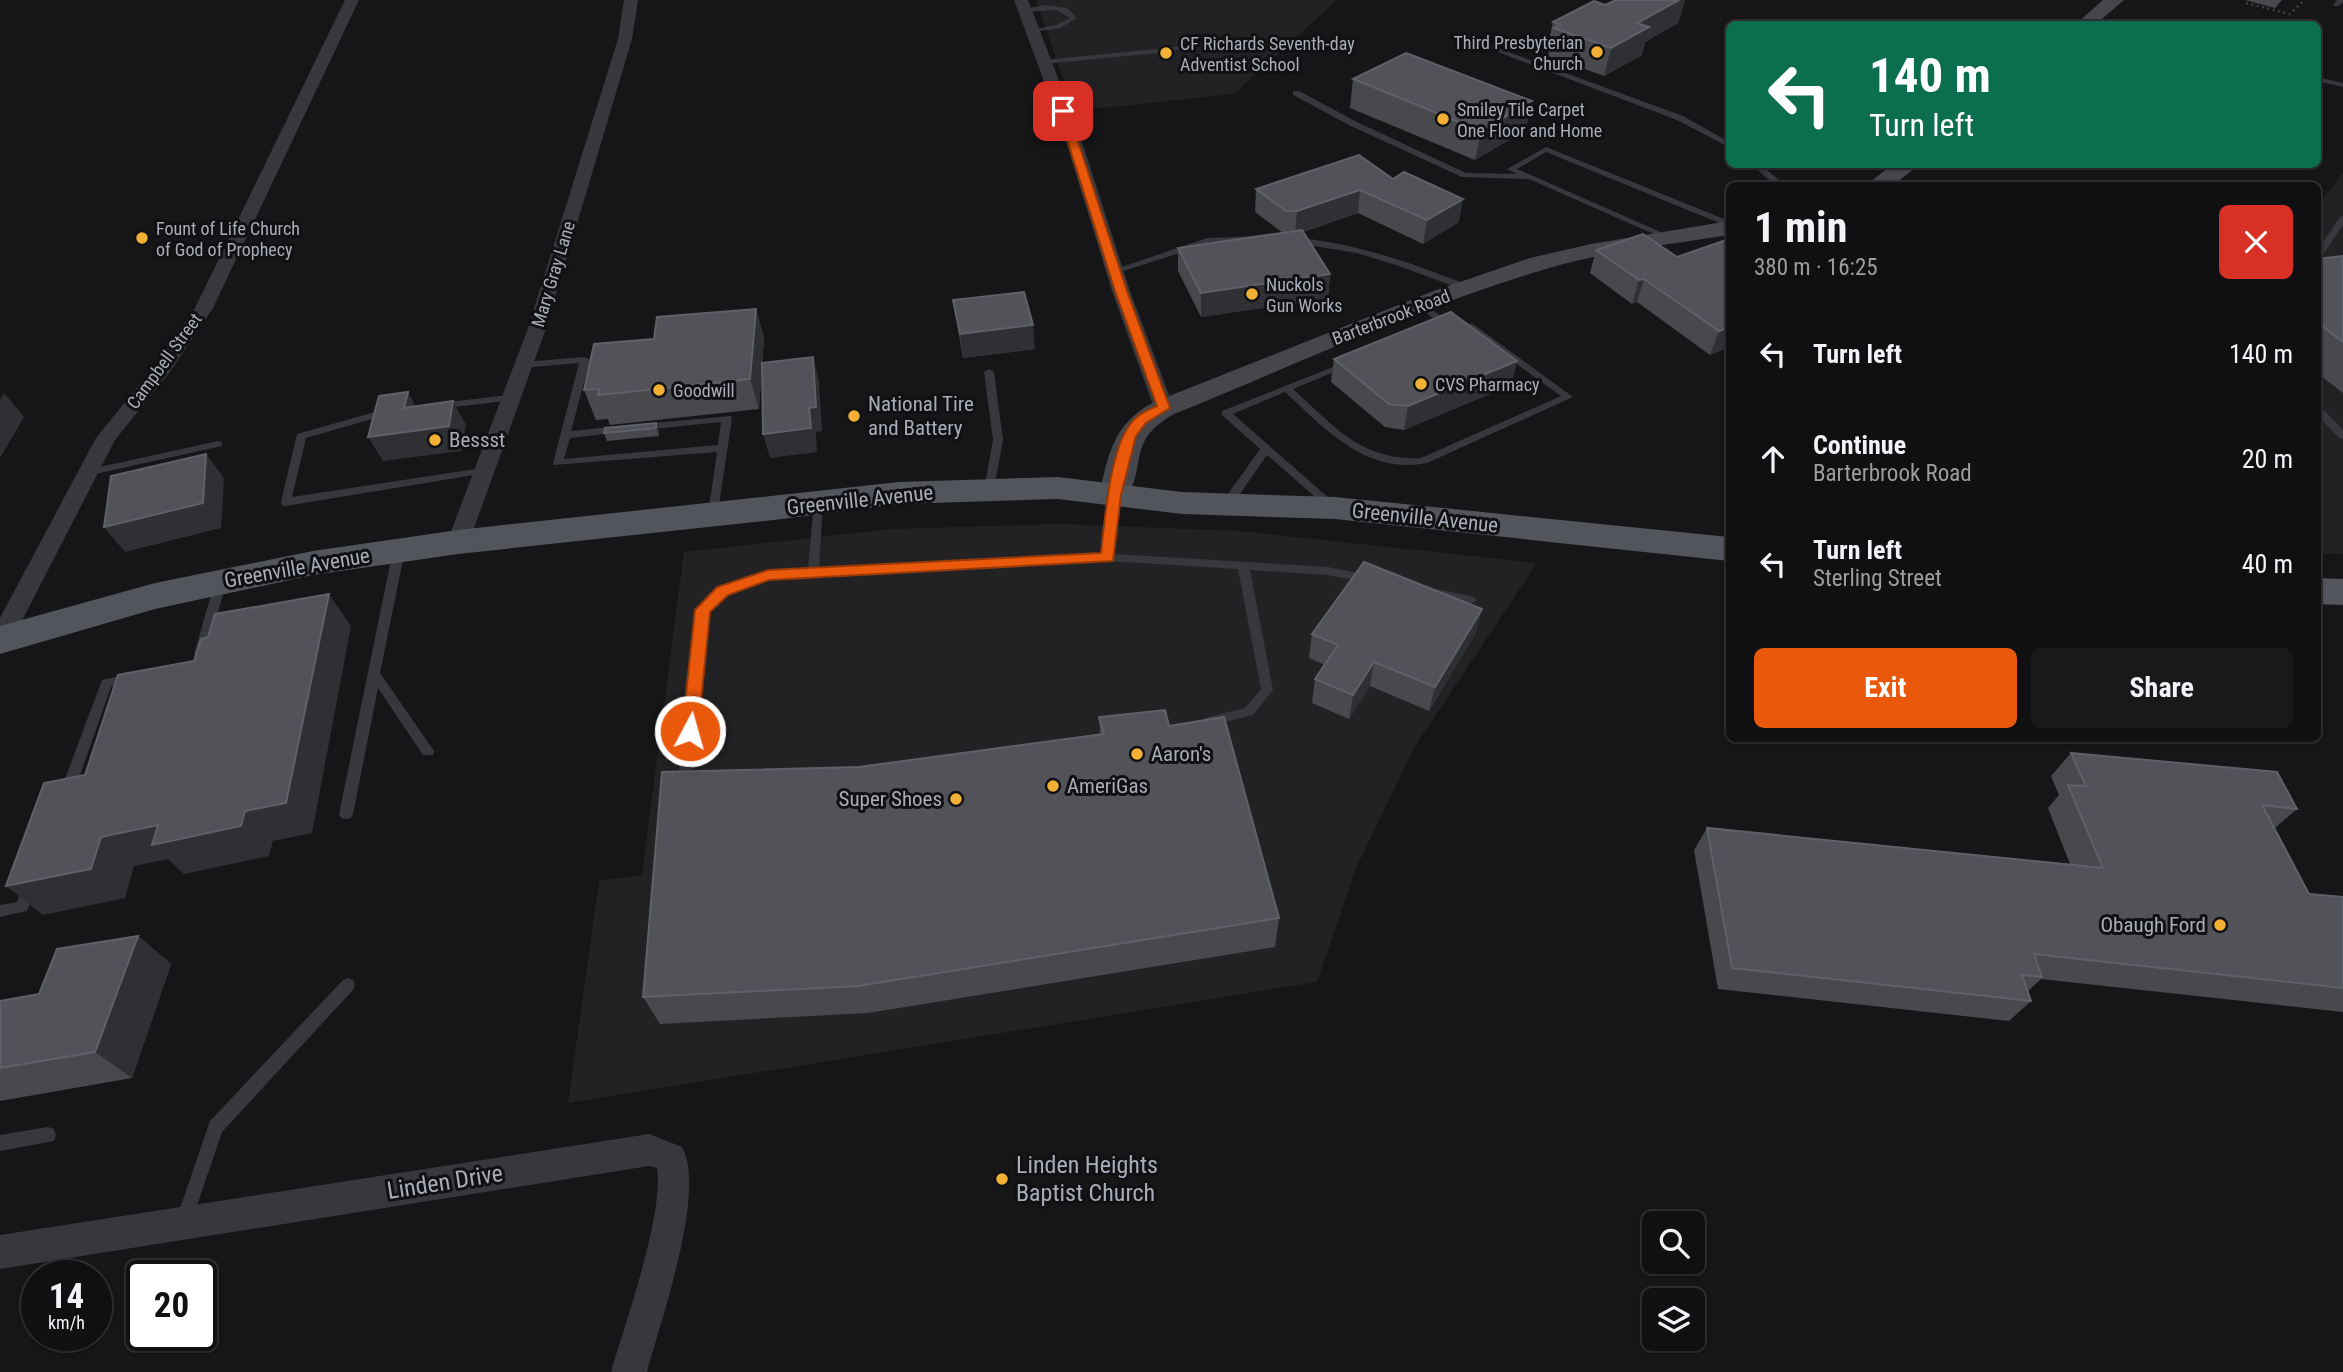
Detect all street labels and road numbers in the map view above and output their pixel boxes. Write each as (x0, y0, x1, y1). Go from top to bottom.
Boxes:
street label: Mary Gray Lane (527, 218, 579, 330)
street label: Barterbrook Road (1329, 285, 1453, 349)
street label: Campbell Street (122, 309, 206, 413)
street label: Greenville Avenue (786, 480, 935, 520)
street label: Greenville Avenue (1351, 498, 1500, 538)
street label: Greenville Avenue (223, 543, 372, 593)
street label: Linden Drive (385, 1159, 505, 1205)

